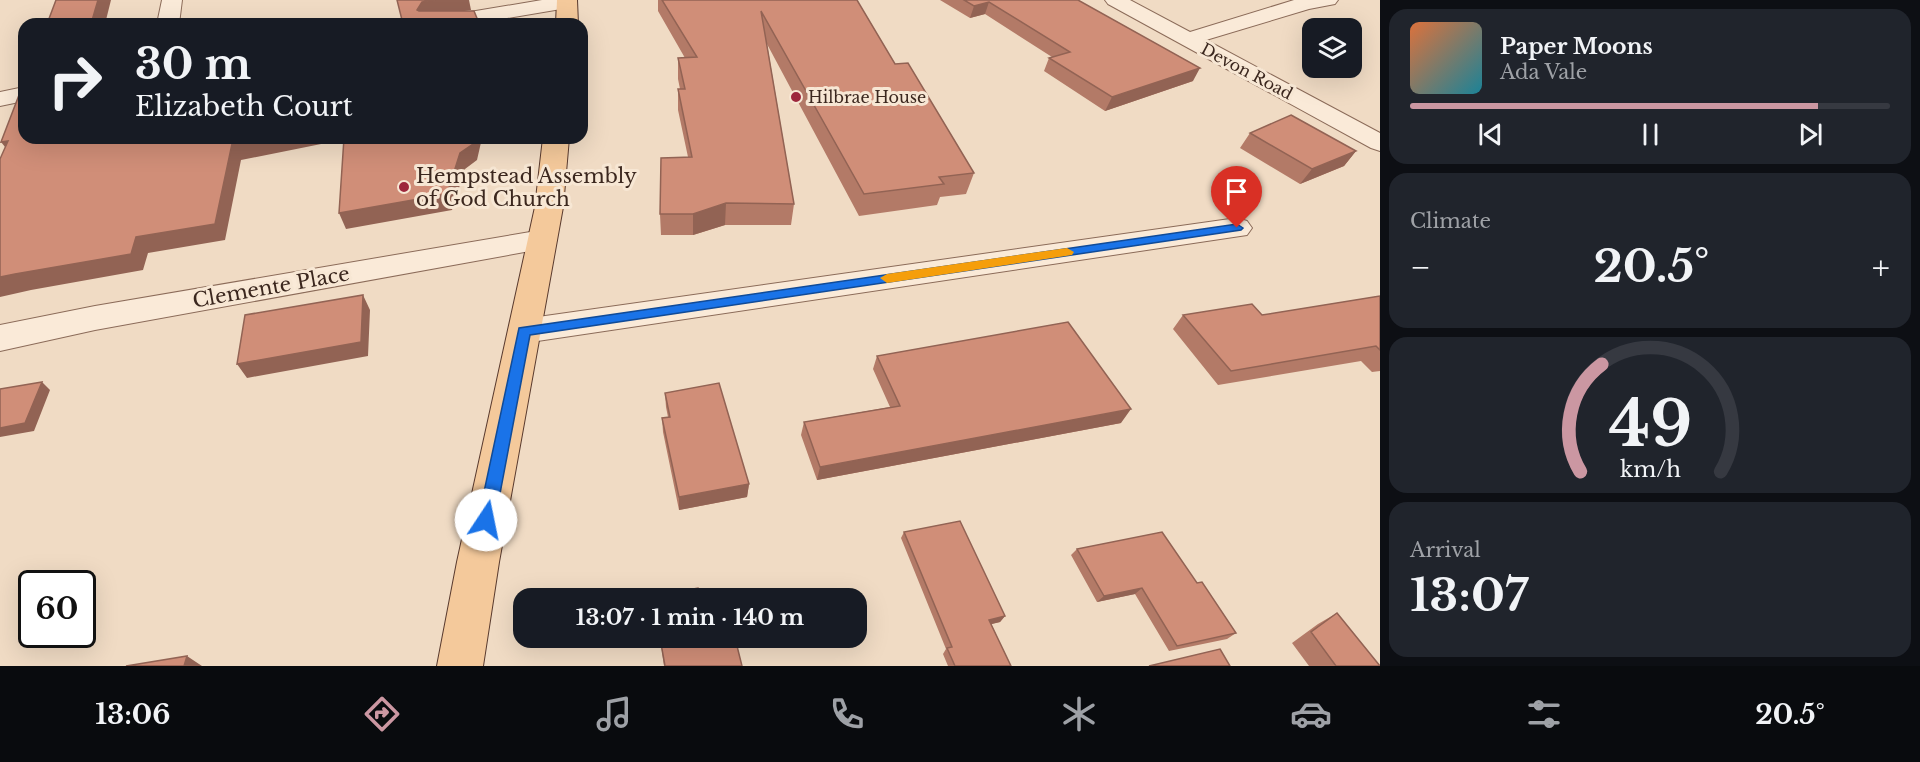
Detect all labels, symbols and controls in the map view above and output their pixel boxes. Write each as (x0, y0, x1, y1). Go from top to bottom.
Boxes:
map controls (1302, 18, 1362, 78)
button: layers (1302, 18, 1362, 78)
text: Paper Moons (1500, 33, 1653, 60)
text: 30 m (135, 38, 251, 90)
street label: Devon Road (1198, 38, 1297, 104)
icon: right (36, 42, 114, 120)
text: Ada Vale (1500, 60, 1587, 84)
place label: Hilbrae House (808, 87, 926, 107)
text: Elizabeth Court (135, 90, 353, 123)
marker: Hilbrae House (789, 90, 803, 104)
icon: previous (1474, 118, 1507, 151)
icon: pause (1634, 118, 1667, 151)
icon: next (1794, 118, 1827, 151)
place label: Hempstead Assembly of God Church (416, 164, 637, 211)
pin (1211, 166, 1262, 228)
icon: arrive (1220, 175, 1253, 208)
marker: Hempstead Assembly of God Church (397, 180, 411, 194)
text: Climate (1410, 209, 1491, 233)
text: 20.5° (1593, 238, 1709, 294)
text: − (1410, 247, 1431, 288)
text: + (1872, 247, 1890, 288)
street label: Clemente Place (191, 261, 351, 313)
text: 49 (1608, 385, 1692, 463)
text: km/h (1620, 456, 1681, 483)
position arrow (454, 488, 518, 552)
text: Arrival (1410, 538, 1481, 562)
text: 13:07 (1410, 567, 1528, 623)
speed limit sign: 60 (18, 570, 96, 648)
text: 13:07 · 1 min · 140 m (576, 604, 804, 631)
icon: directions (361, 693, 403, 735)
icon: music (593, 693, 635, 735)
icon: phone (826, 693, 868, 735)
icon: climate (1058, 693, 1100, 735)
icon: car (1290, 693, 1332, 735)
icon: filters (1523, 693, 1565, 735)
text: 13:06 (95, 698, 170, 731)
text: 20.5° (1755, 698, 1825, 731)

